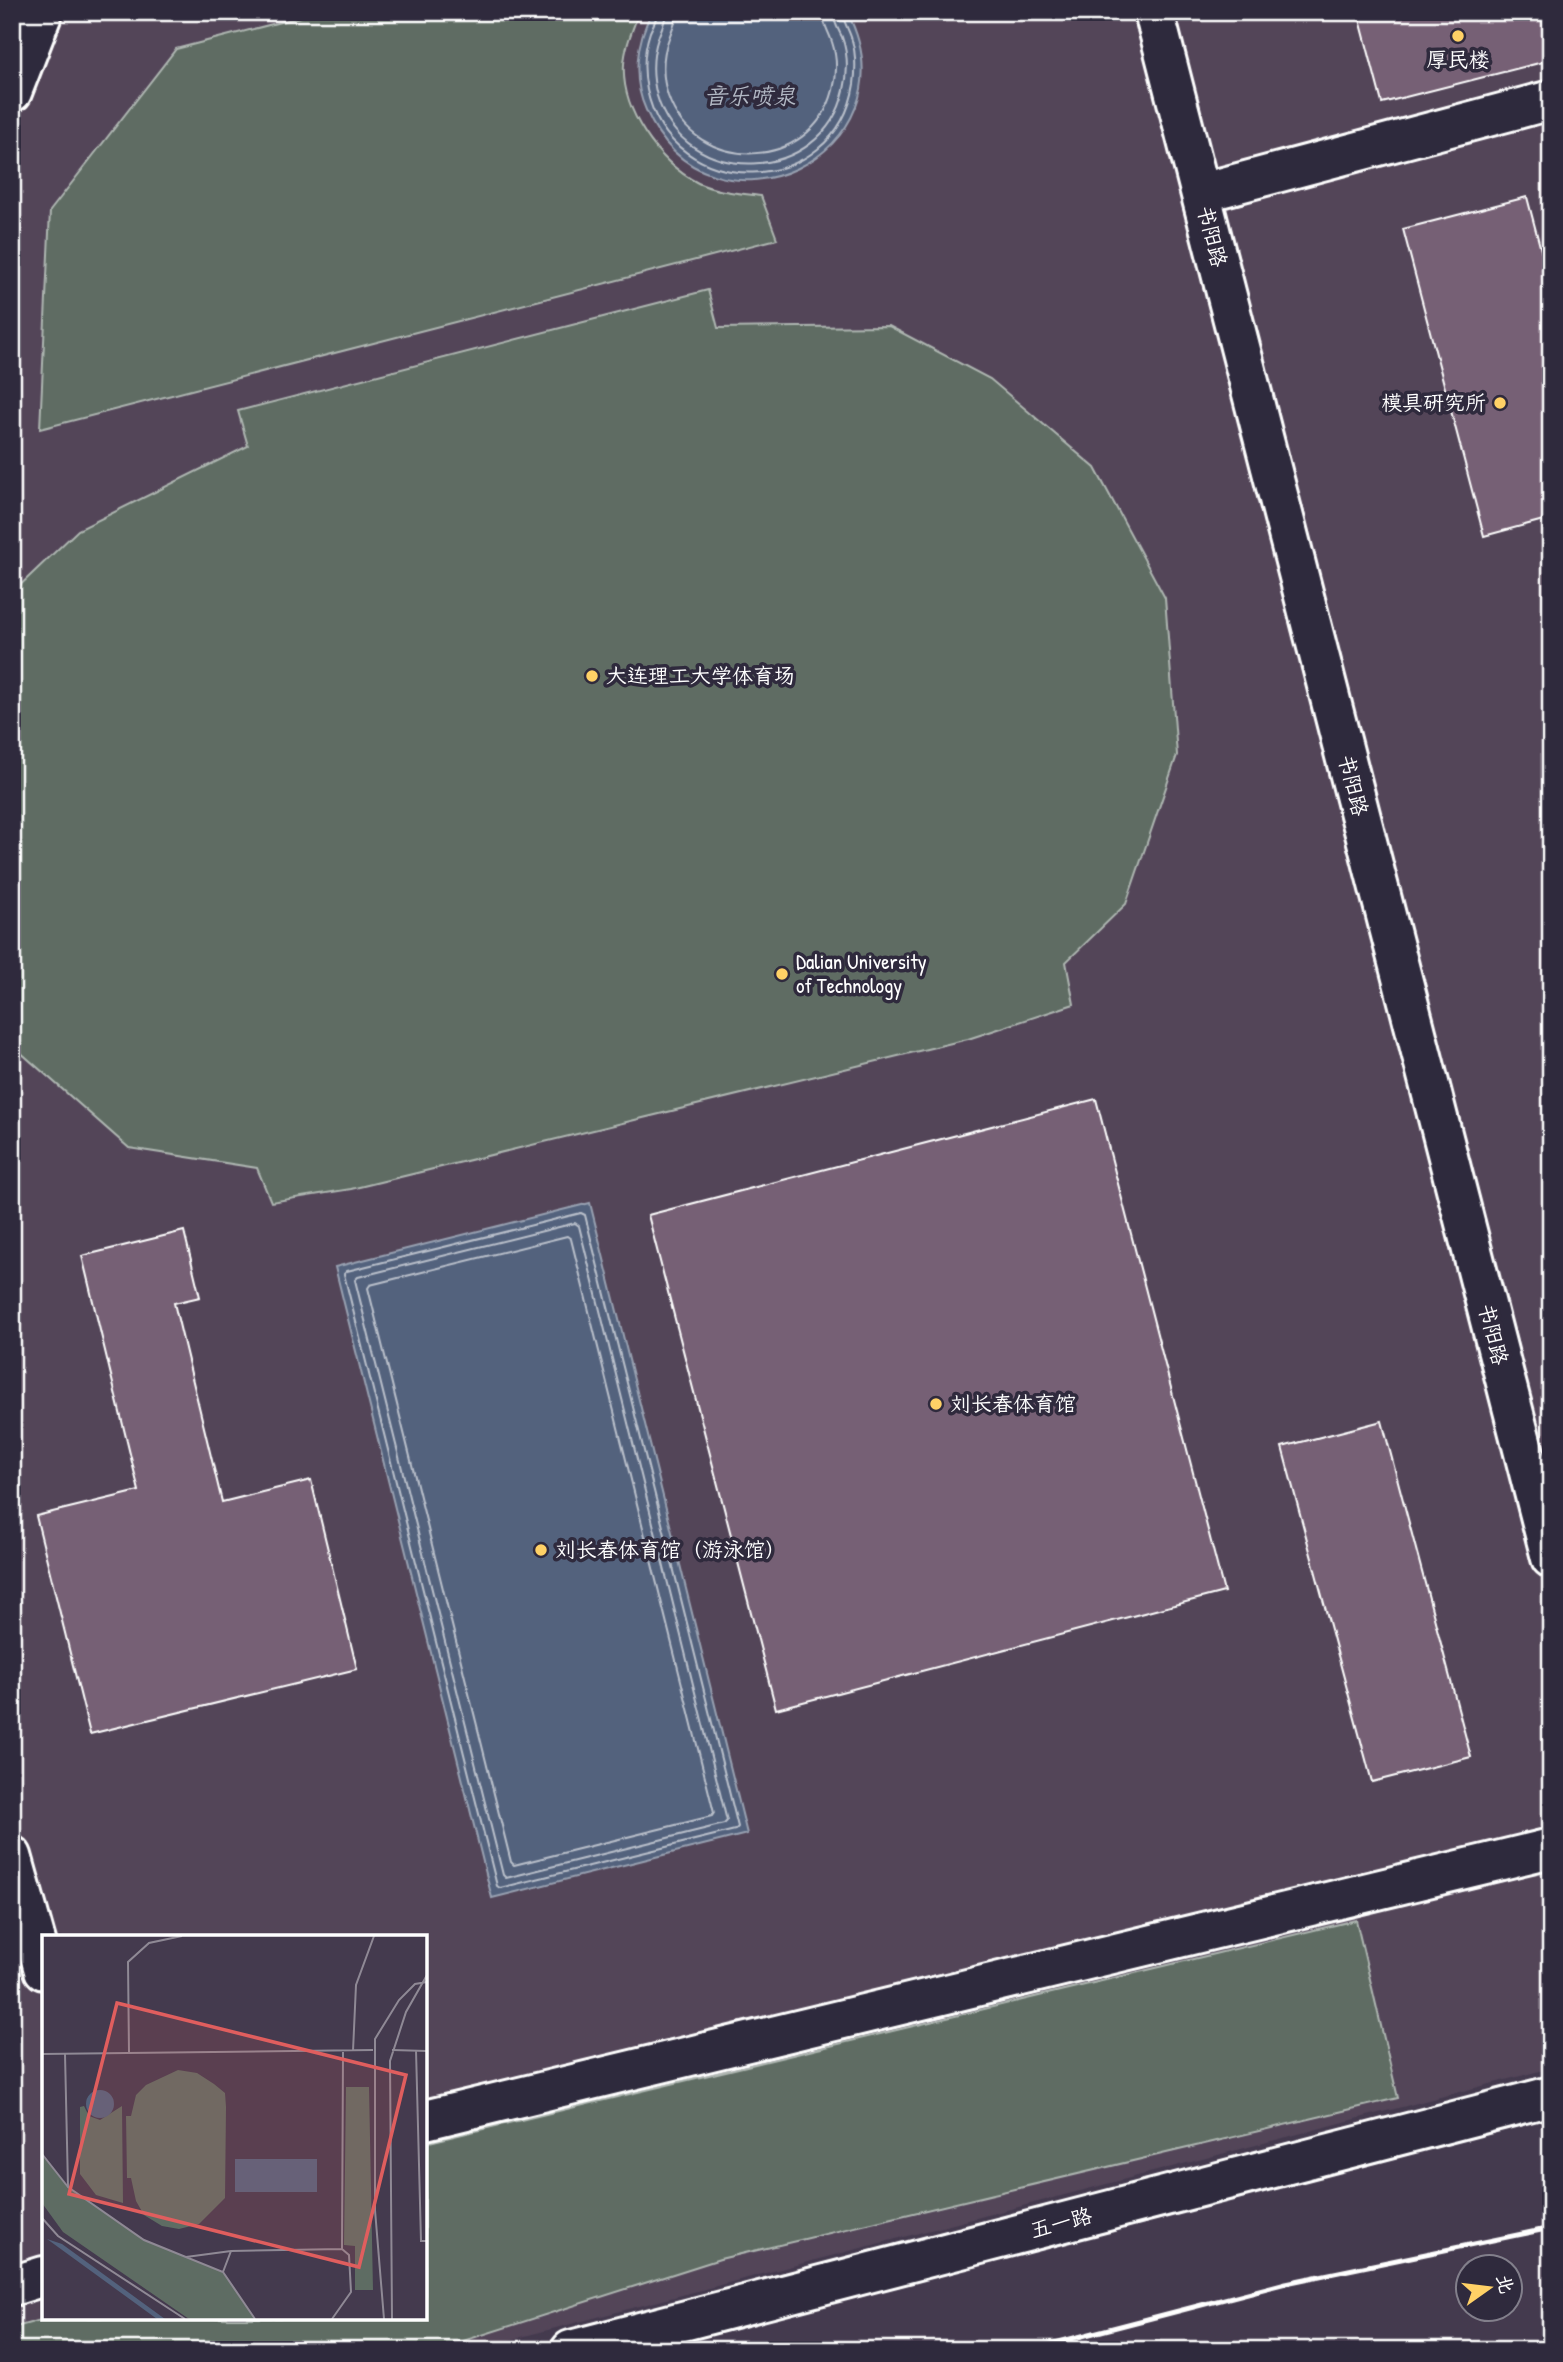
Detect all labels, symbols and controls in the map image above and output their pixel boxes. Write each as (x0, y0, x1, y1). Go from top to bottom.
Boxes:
marker: 厚民楼 (1450, 28, 1466, 44)
place label: 厚民楼 (1427, 45, 1490, 74)
water label: 音乐喷泉 (704, 80, 796, 111)
street label: 书阳路 (1191, 202, 1234, 270)
place label: 模具研究所 (1381, 388, 1486, 417)
marker: 模具研究所 (1492, 395, 1508, 411)
place label: 大连理工大学体育场 (606, 661, 795, 690)
marker: 大连理工大学体育场 (584, 668, 600, 684)
street label: 书阳路 (1332, 751, 1375, 819)
place label: Dalian University of Technology (796, 947, 927, 1000)
marker: Dalian University of Technology (774, 966, 790, 982)
street label: 书阳路 (1472, 1300, 1515, 1368)
place label: 刘长春体育馆 (950, 1389, 1076, 1418)
marker: 刘长春体育馆 (928, 1396, 944, 1412)
place label: 刘长春体育馆（游泳馆） (555, 1535, 786, 1564)
marker: 刘长春体育馆（游泳馆） (533, 1542, 549, 1558)
inset map (42, 1935, 427, 2320)
street label: 五一路 (1027, 2200, 1095, 2245)
north arrow (1454, 2254, 1524, 2324)
text: 北 (1491, 2272, 1520, 2296)

